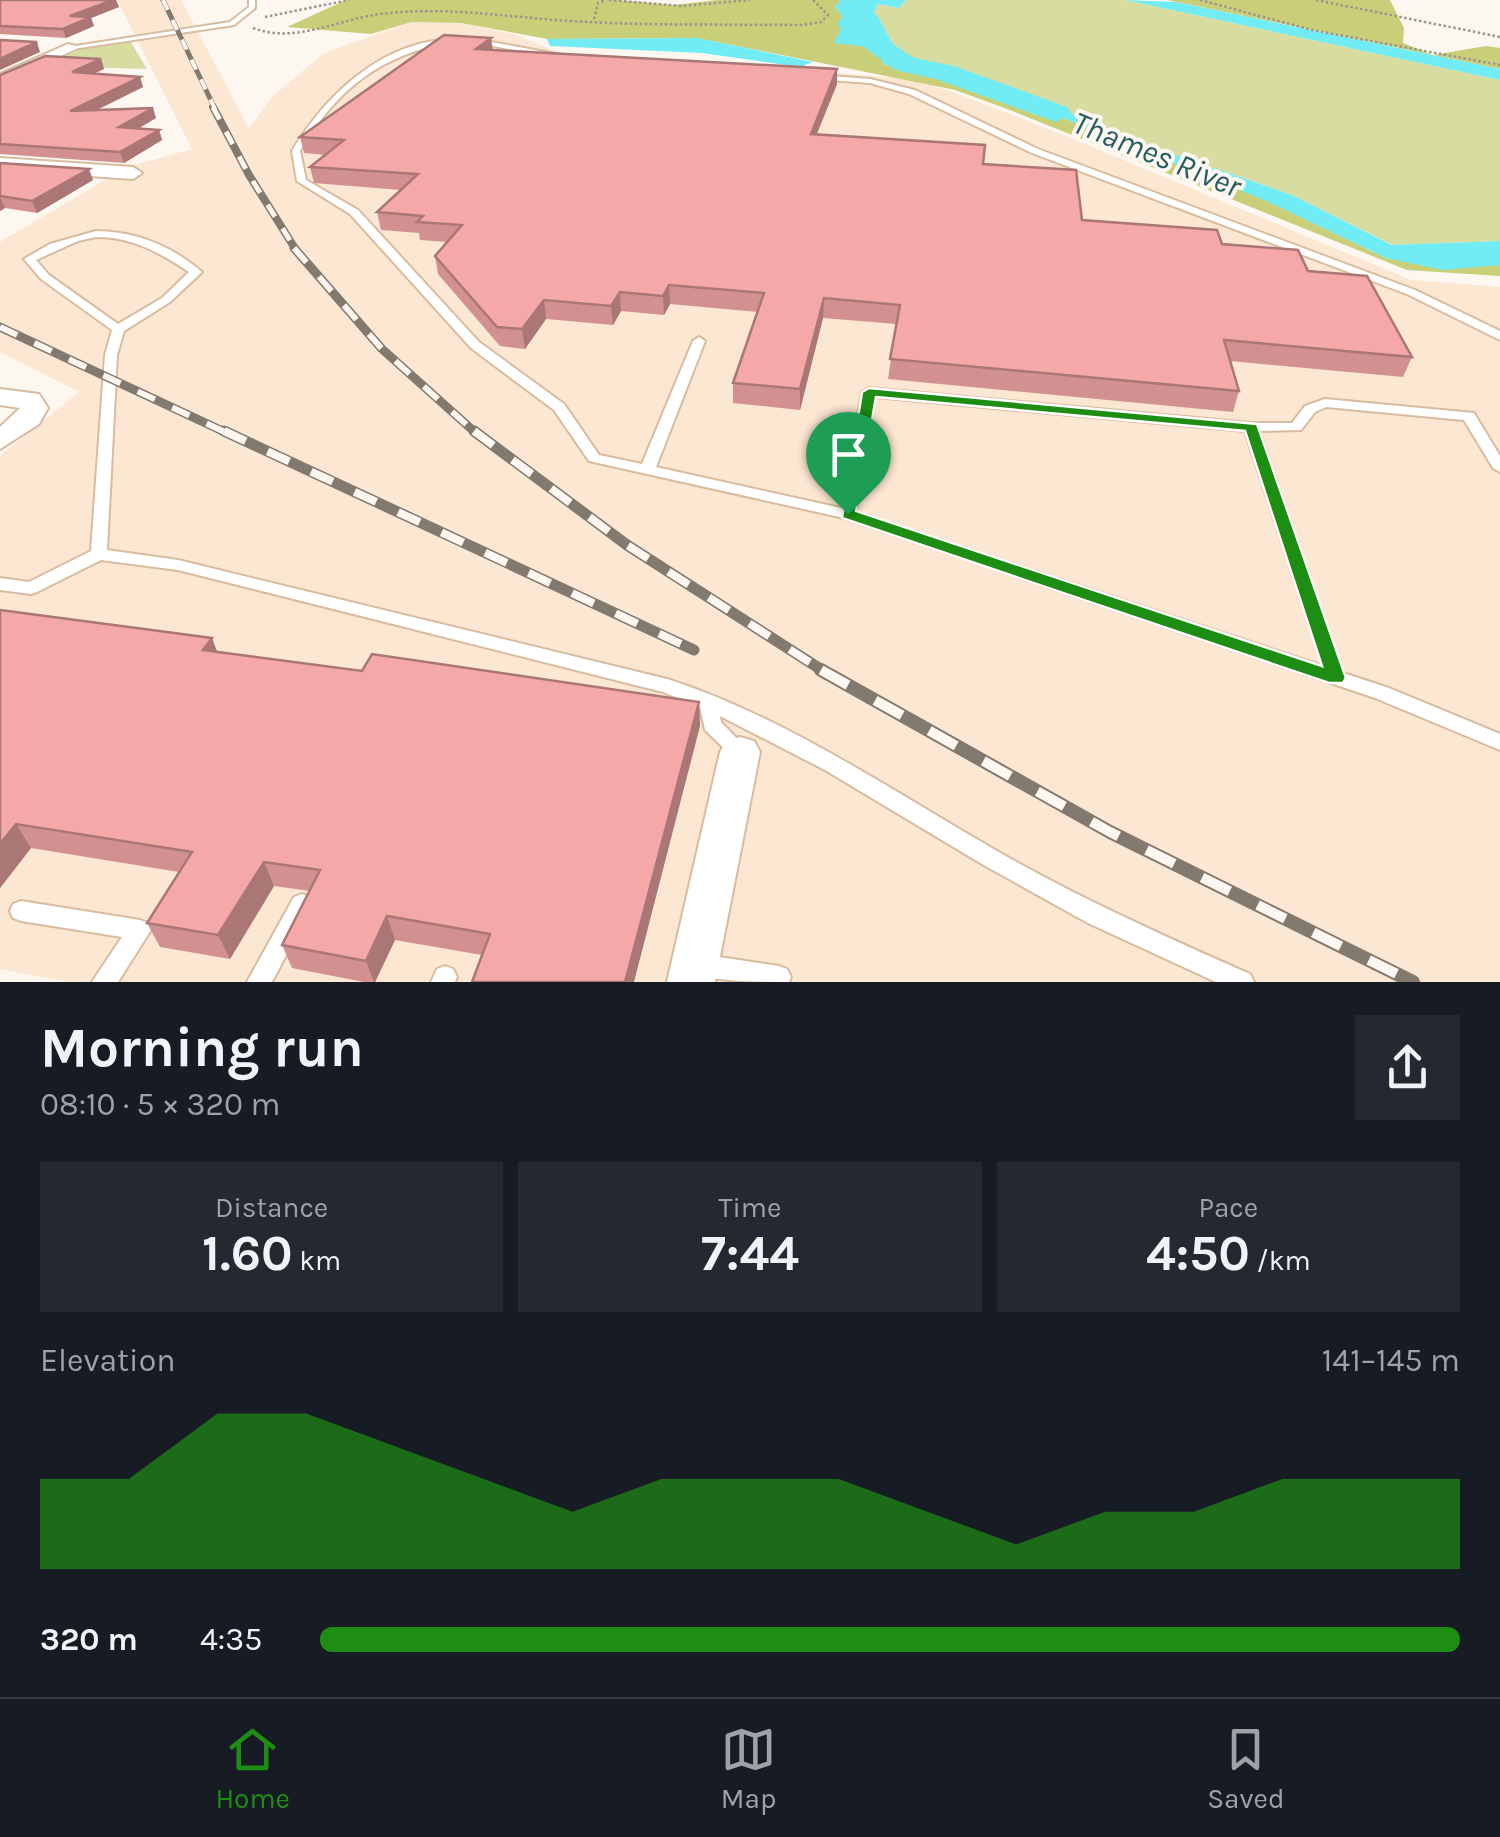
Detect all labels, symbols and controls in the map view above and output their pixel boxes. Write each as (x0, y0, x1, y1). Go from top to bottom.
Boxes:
water label: Thames River (1067, 104, 1247, 205)
pin (806, 412, 891, 515)
icon: arrive (821, 427, 876, 482)
button: share (1355, 1015, 1460, 1120)
text: Morning run (40, 1016, 364, 1080)
text: 08:10 · 5 × 320 m (40, 1086, 281, 1123)
text: Distance (215, 1191, 328, 1224)
text: Time (719, 1191, 781, 1224)
text: Pace (1198, 1191, 1258, 1224)
text: 1.60 (202, 1224, 293, 1283)
text: 7:44 (701, 1224, 799, 1283)
text: 4:50 (1146, 1224, 1250, 1283)
text: km (293, 1244, 341, 1277)
text: /km (1250, 1244, 1311, 1277)
text: Elevation (40, 1342, 175, 1379)
text: 141–145 m (1322, 1342, 1460, 1379)
text: 320 m (40, 1621, 138, 1658)
text: 4:35 (200, 1621, 262, 1658)
tab: Home (215, 1722, 290, 1815)
tab: Map (721, 1722, 776, 1815)
tab: Saved (1207, 1722, 1285, 1815)

